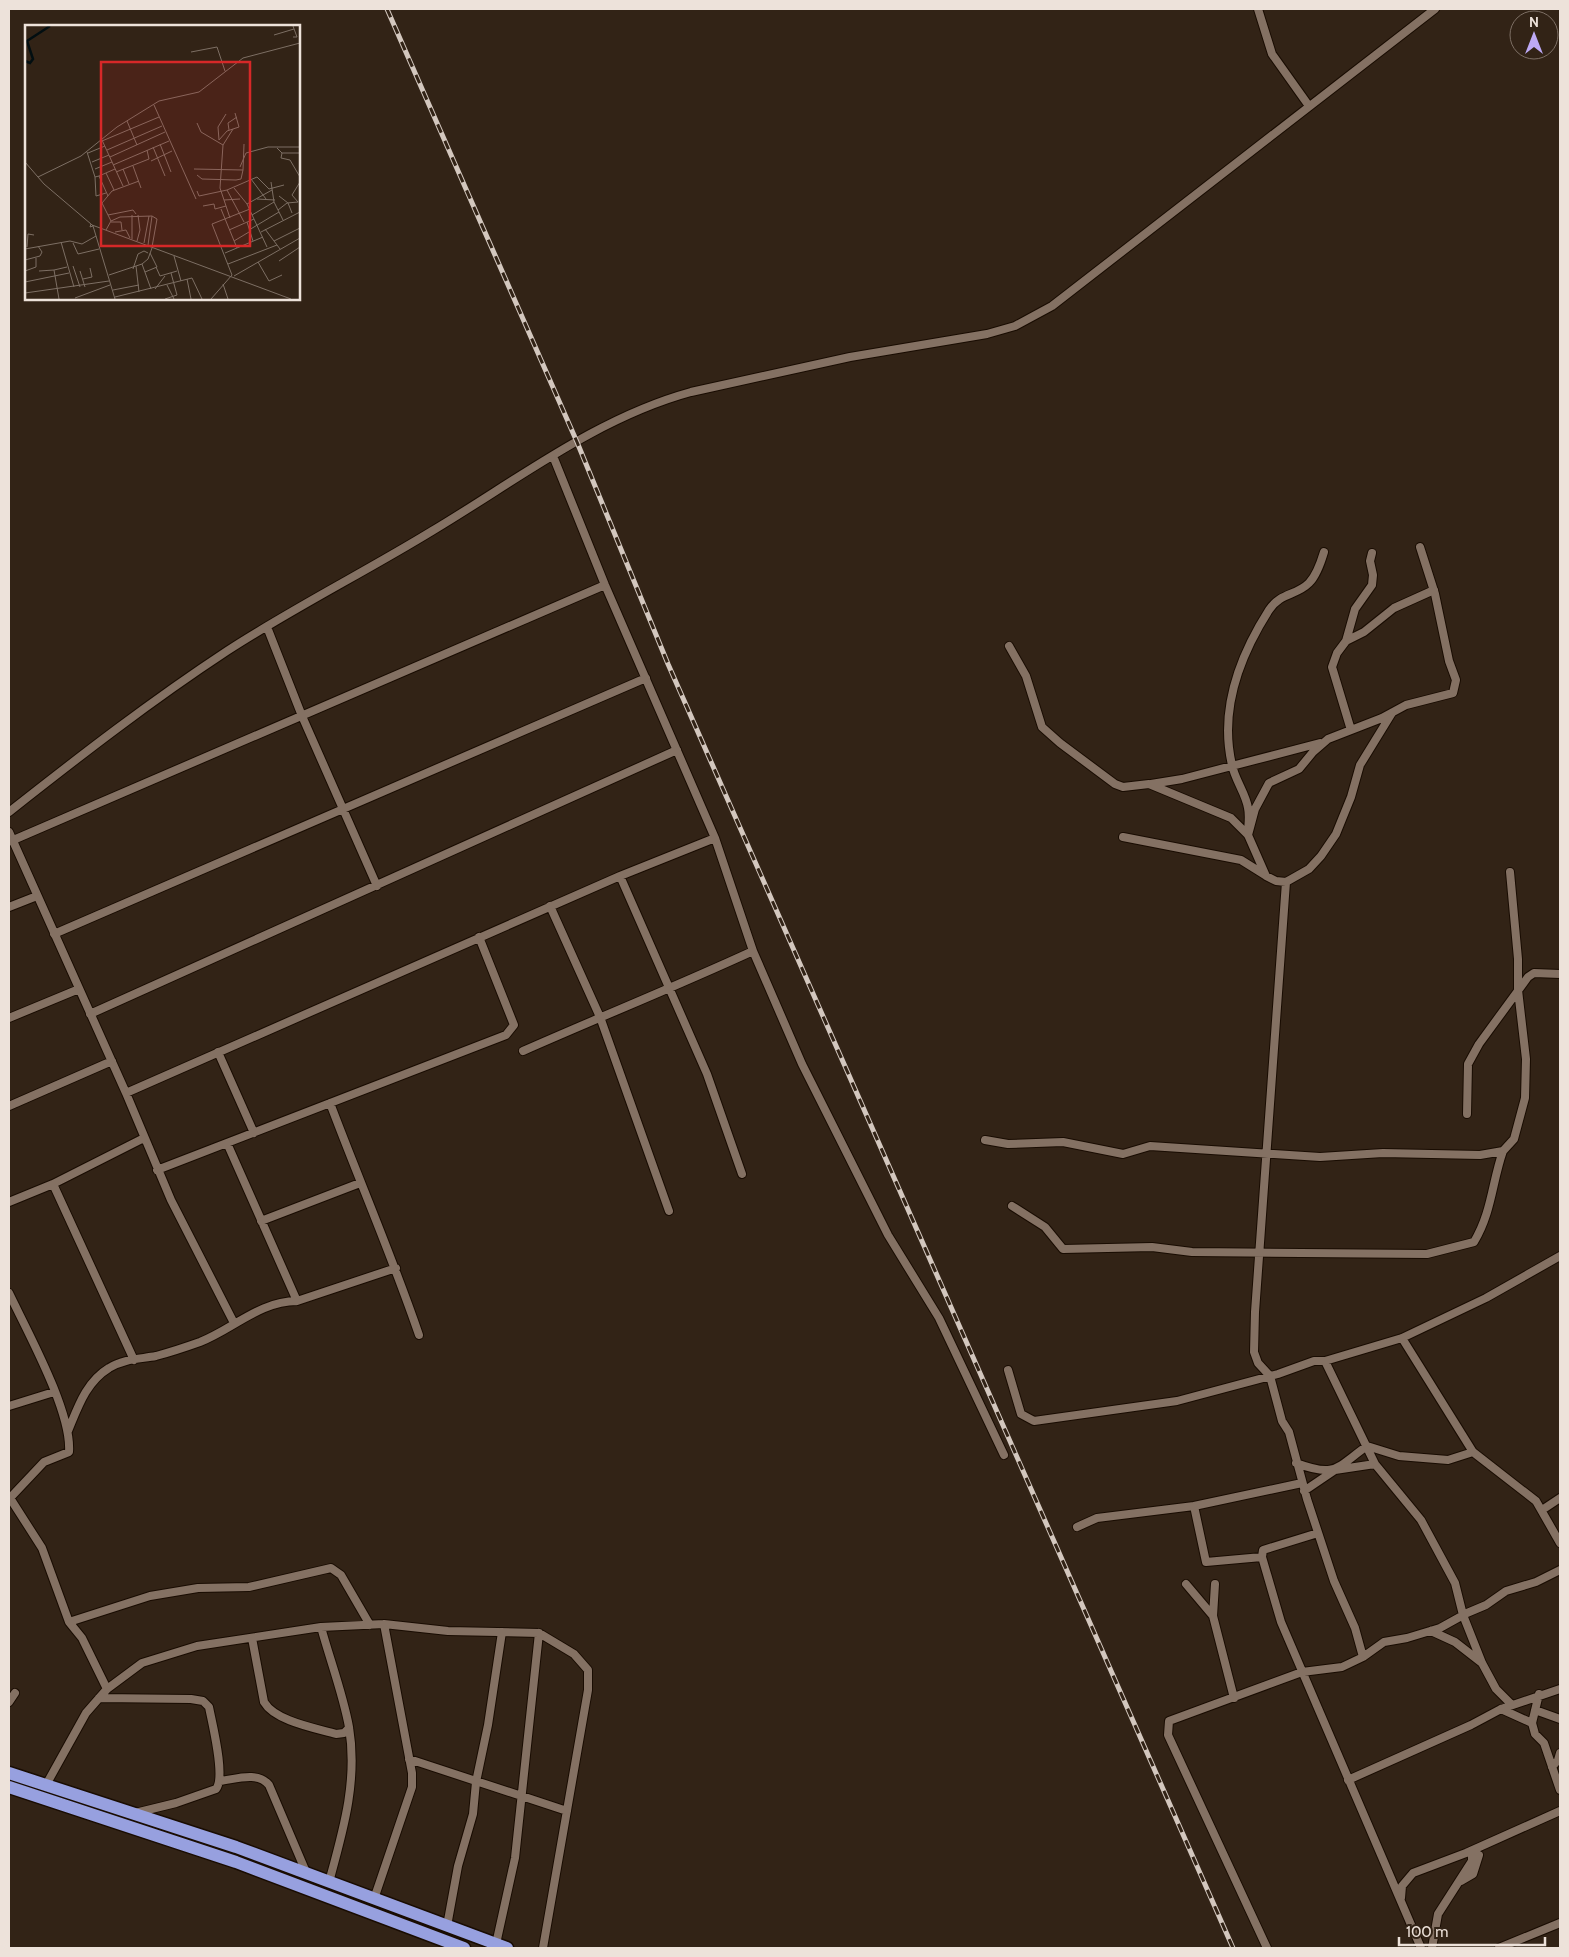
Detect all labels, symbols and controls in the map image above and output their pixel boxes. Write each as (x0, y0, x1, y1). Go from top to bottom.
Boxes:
north arrow (1509, 10, 1559, 60)
text: N (1529, 13, 1539, 31)
inset map (25, 25, 300, 300)
scale bar (1399, 1914, 1545, 1946)
text: 100 m (1406, 1923, 1448, 1941)

